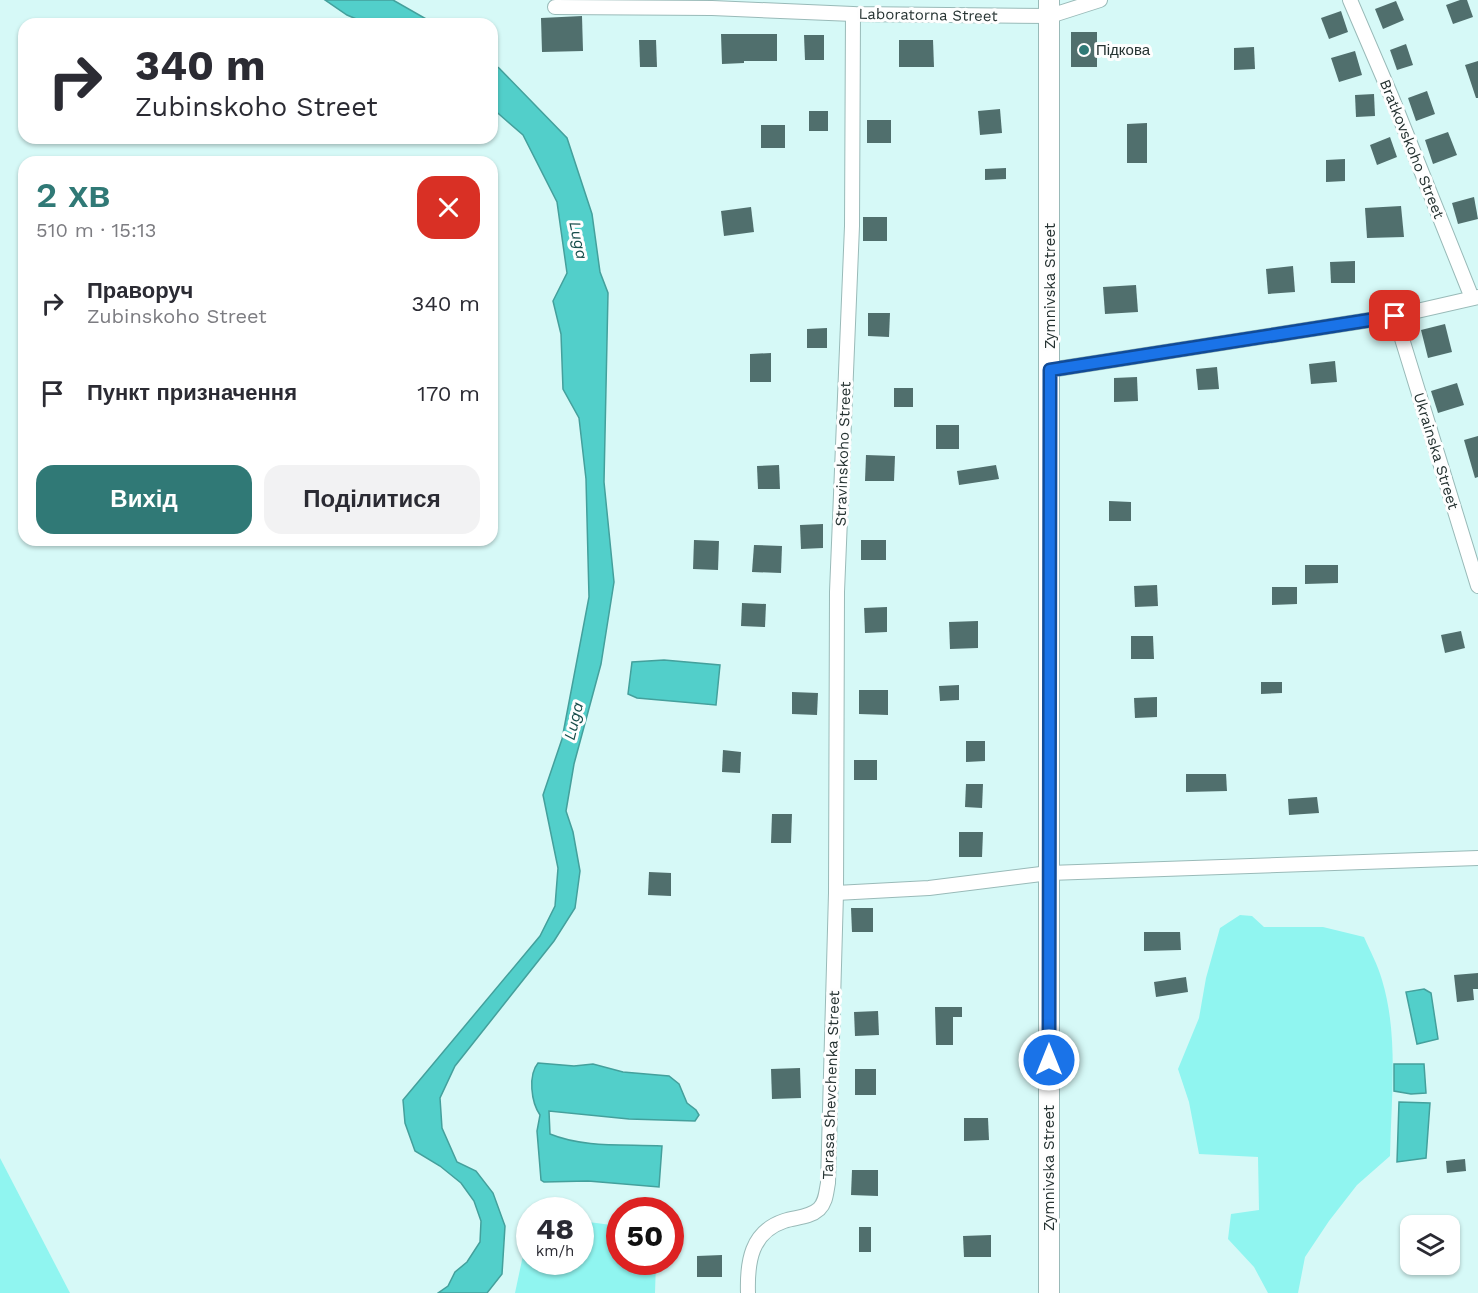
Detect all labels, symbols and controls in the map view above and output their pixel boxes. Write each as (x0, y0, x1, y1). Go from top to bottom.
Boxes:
street label: Laboratorna Street (858, 5, 998, 25)
text: 340 m (135, 41, 266, 90)
place label: Підкова (1096, 41, 1151, 59)
icon: right (36, 42, 114, 120)
marker: Підкова (1077, 43, 1091, 57)
street label: Bratkovskoho Street (1376, 77, 1448, 222)
text: Zubinskoho Street (135, 91, 378, 123)
text: 2 хв (36, 174, 110, 216)
button: close (417, 176, 480, 239)
text: 510 m · 15:13 (36, 218, 156, 242)
water label: Luga (565, 219, 592, 261)
street label: Zymnivska Street (1041, 222, 1059, 349)
text: Праворуч (87, 278, 193, 303)
icon: right (36, 287, 69, 320)
pin (1369, 290, 1420, 341)
text: 340 m (412, 291, 480, 316)
icon: arrive (1378, 299, 1411, 332)
text: Zubinskoho Street (87, 304, 267, 328)
icon: arrive (36, 377, 69, 410)
text: Пункт призначення (87, 380, 297, 405)
text: 170 m (417, 381, 480, 406)
street label: Stravinskoho Street (831, 381, 855, 527)
street label: Ukrainska Street (1410, 390, 1463, 512)
button: Вихід (36, 465, 252, 534)
button: Поділитися (264, 465, 480, 534)
water label: Luga (560, 700, 587, 742)
street label: Tarasa Shevchenka Street (819, 989, 843, 1180)
position arrow (1017, 1028, 1081, 1092)
street label: Zymnivska Street (1040, 1104, 1058, 1231)
speed limit sign: 50 (606, 1197, 684, 1275)
text: 48 (536, 1211, 574, 1246)
map controls (1400, 1215, 1460, 1275)
button: layers (1400, 1215, 1460, 1275)
text: km/h (536, 1242, 574, 1260)

